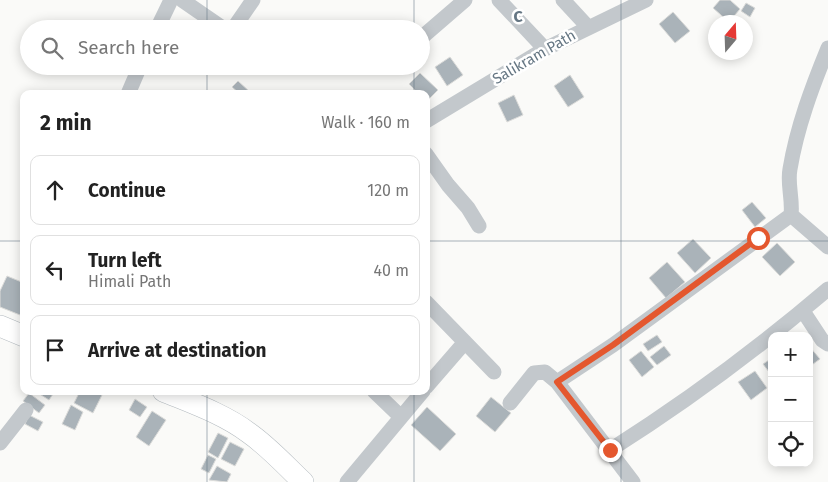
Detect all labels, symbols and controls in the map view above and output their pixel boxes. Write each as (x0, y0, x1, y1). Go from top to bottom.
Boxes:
text: C (513, 7, 523, 26)
north arrow (708, 15, 753, 60)
search box (20, 20, 430, 75)
street label: Salikram Path (489, 26, 579, 88)
icon: search (38, 34, 66, 62)
text: Search here (78, 36, 179, 59)
text: 2 min (40, 110, 92, 136)
text: Walk · 160 m (321, 113, 410, 132)
icon: ahead (41, 176, 69, 204)
text: Continue (88, 179, 166, 202)
text: 120 m (367, 181, 409, 200)
route start (747, 227, 770, 250)
text: Turn left (88, 249, 162, 272)
icon: left (41, 256, 69, 284)
text: 40 m (374, 261, 409, 280)
text: Himali Path (88, 272, 171, 291)
map controls (768, 332, 813, 467)
button: + (768, 332, 813, 377)
icon: arrive (41, 336, 69, 364)
text: Arrive at destination (88, 339, 267, 362)
button: − (768, 377, 813, 422)
button: locate (768, 422, 813, 467)
route end (599, 439, 622, 462)

